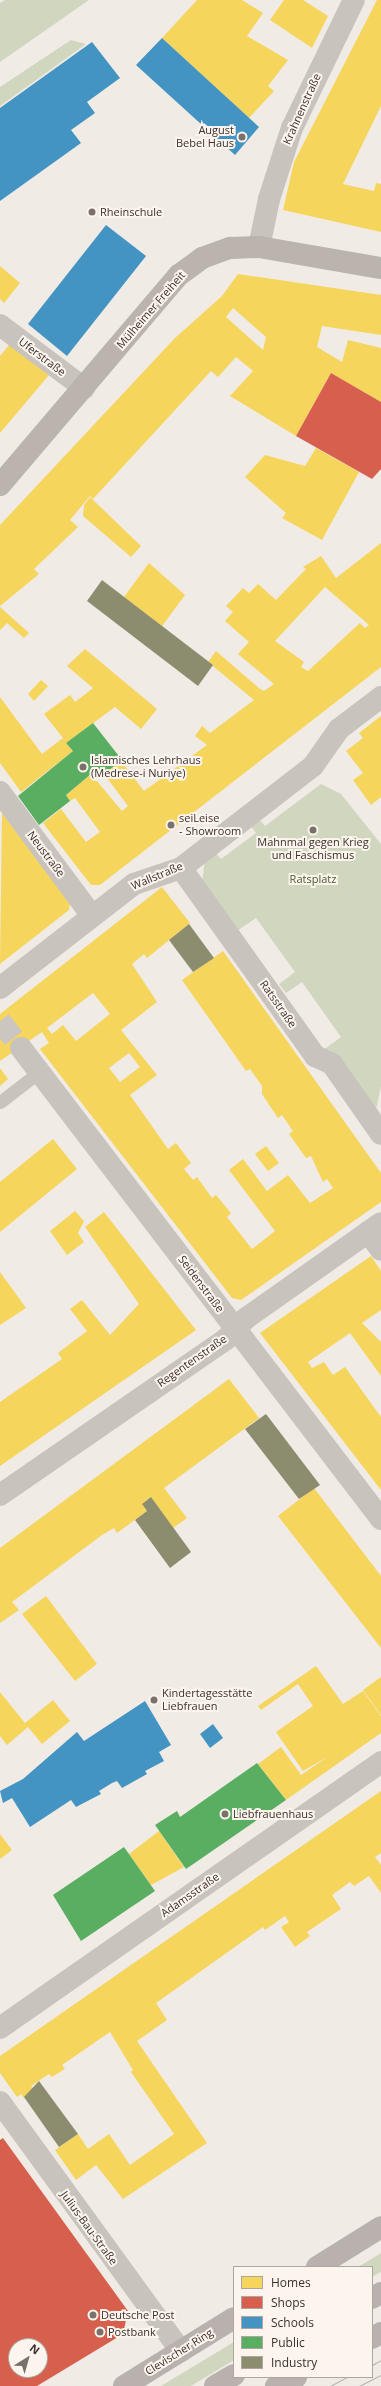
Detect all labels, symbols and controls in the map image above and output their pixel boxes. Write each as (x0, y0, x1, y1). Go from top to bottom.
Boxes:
street label: Krahnenstraße (280, 71, 324, 147)
place label: August Bebel Haus (176, 124, 234, 150)
marker: August Bebel Haus (237, 132, 247, 142)
place label: Rheinschule (100, 205, 162, 219)
marker: Rheinschule (87, 207, 97, 217)
street label: Mülheimer Freiheit (114, 269, 188, 351)
street label: Uferstraße (16, 335, 68, 379)
place label: Islamisches Lehrhaus (Medrese-i Nuriye) (91, 754, 201, 780)
marker: Islamisches Lehrhaus (Medrese-i Nuriye) (78, 762, 88, 772)
place label: seiLeise - Showroom (179, 812, 241, 838)
marker: seiLeise - Showroom (166, 820, 176, 830)
marker: Mahnmal gegen Krieg und Faschismus (308, 825, 318, 835)
street label: Neustraße (24, 828, 68, 880)
place label: Mahnmal gegen Krieg und Faschismus (257, 836, 369, 862)
street label: Wallstraße (129, 859, 185, 893)
park label: Ratsplatz (290, 872, 336, 886)
street label: Ratsstraße (257, 978, 299, 1030)
street label: Seidenstraße (175, 1253, 227, 1315)
street label: Regentenstraße (155, 1332, 229, 1390)
place label: Kindertagesstätte Liebfrauen (162, 1687, 252, 1713)
marker: Kindertagesstätte Liebfrauen (149, 1695, 159, 1705)
place label: Liebfrauenhaus (233, 1807, 313, 1821)
marker: Liebfrauenhaus (220, 1809, 230, 1819)
street label: Adamsstraße (158, 1870, 222, 1920)
street label: Julius-Bau-Straße (58, 2189, 120, 2267)
legend (233, 2266, 373, 2378)
text: Homes (271, 2274, 311, 2291)
text: Shops (271, 2294, 305, 2311)
place label: Deutsche Post (101, 2308, 175, 2322)
marker: Deutsche Post (88, 2310, 98, 2320)
text: Schools (271, 2314, 314, 2331)
place label: Postbank (108, 2325, 156, 2339)
street label: Clevischer Ring (143, 2326, 215, 2378)
marker: Postbank (95, 2327, 105, 2337)
text: Public (271, 2334, 305, 2351)
north arrow (8, 2338, 48, 2378)
text: N (27, 2340, 43, 2357)
text: Industry (271, 2354, 317, 2371)

